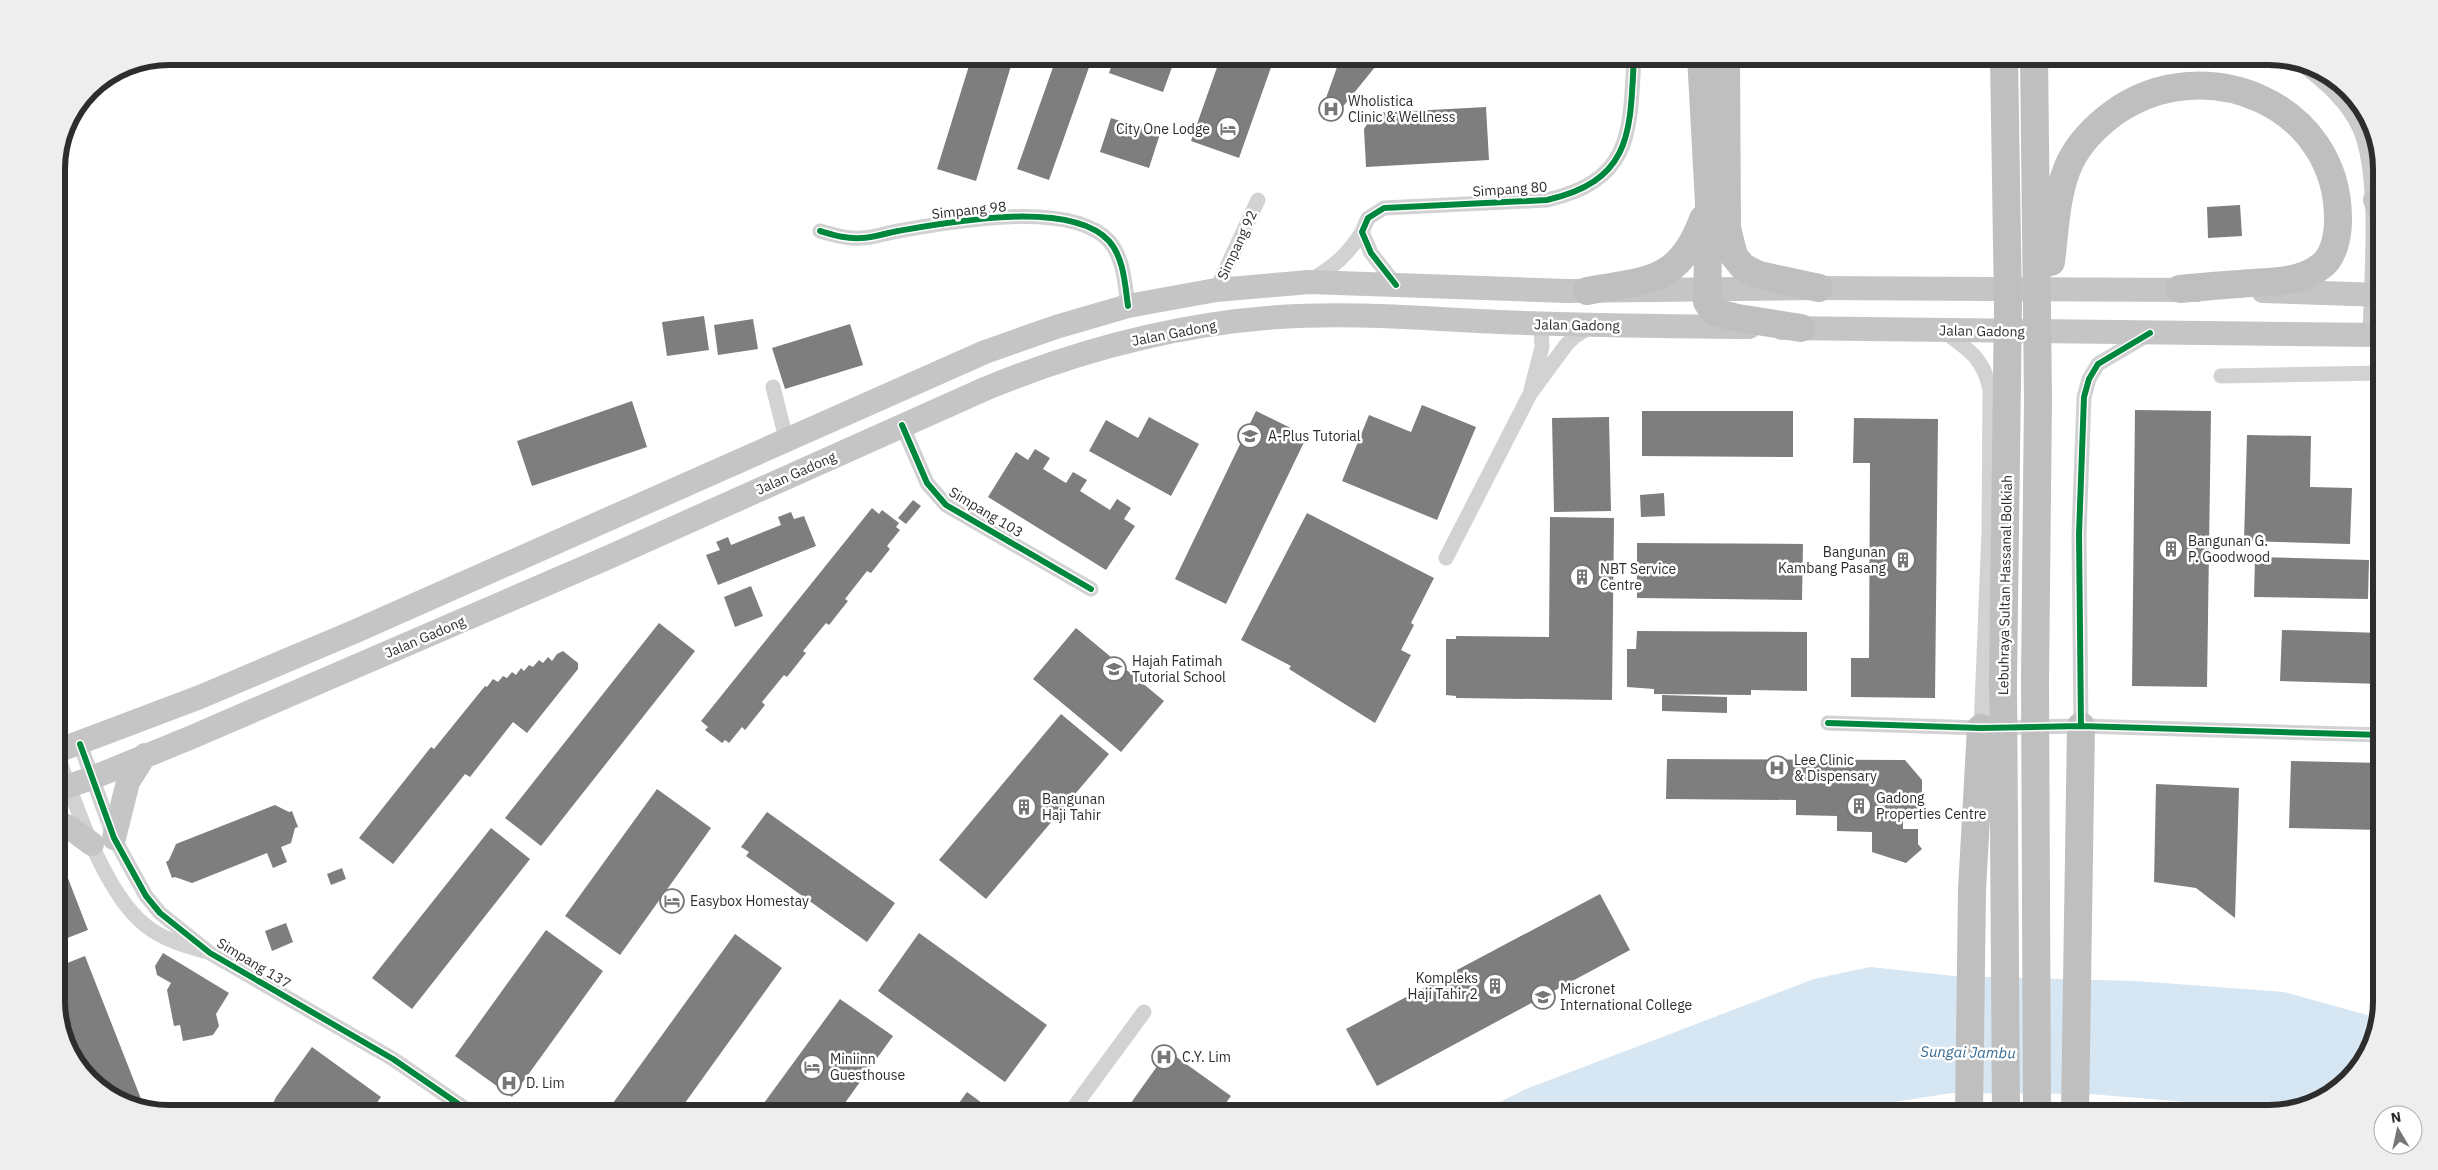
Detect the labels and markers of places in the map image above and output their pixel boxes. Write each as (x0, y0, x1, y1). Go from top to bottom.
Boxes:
place label: Wholistica Clinic & Wellness (1348, 92, 1456, 126)
hospital icon: Wholistica Clinic & Wellness (1318, 96, 1344, 122)
hotel icon: City One Lodge (1215, 116, 1241, 142)
place label: City One Lodge (1116, 120, 1210, 138)
school or university icon: A-Plus Tutorial (1237, 423, 1263, 449)
place label: A-Plus Tutorial (1268, 427, 1361, 445)
place label: Bangunan G. P. Goodwood (2188, 532, 2270, 566)
building icon: Bangunan G. P. Goodwood (2158, 536, 2184, 562)
place label: Bangunan Kambang Pasang (1778, 543, 1887, 577)
building icon: Bangunan Kambang Pasang (1890, 547, 1916, 573)
place label: NBT Service Centre (1600, 560, 1676, 594)
building icon: NBT Service Centre (1569, 564, 1595, 590)
place label: Hajah Fatimah Tutorial School (1132, 652, 1226, 686)
school or university icon: Hajah Fatimah Tutorial School (1101, 656, 1127, 682)
place label: Lee Clinic & Dispensary (1794, 751, 1877, 785)
hospital icon: Lee Clinic & Dispensary (1764, 755, 1790, 781)
place label: Gadong Properties Centre (1876, 789, 1987, 823)
place label: Bangunan Haji Tahir (1042, 790, 1105, 824)
building icon: Gadong Properties Centre (1846, 793, 1872, 819)
building icon: Bangunan Haji Tahir (1011, 794, 1037, 820)
hotel icon: Easybox Homestay (659, 888, 685, 914)
place label: Easybox Homestay (690, 892, 809, 910)
place label: Kompleks Haji Tahir 2 (1408, 969, 1478, 1003)
building icon: Kompleks Haji Tahir 2 (1482, 973, 1508, 999)
place label: Micronet International College (1560, 980, 1693, 1014)
school or university icon: Micronet International College (1530, 984, 1556, 1010)
hospital icon: C.Y. Lim (1151, 1044, 1177, 1070)
place label: C.Y. Lim (1182, 1048, 1231, 1066)
place label: Miniinn Guesthouse (830, 1050, 906, 1084)
hotel icon: Miniinn Guesthouse (799, 1054, 825, 1080)
hospital icon: D. Lim (496, 1070, 522, 1096)
place label: D. Lim (526, 1074, 565, 1092)

